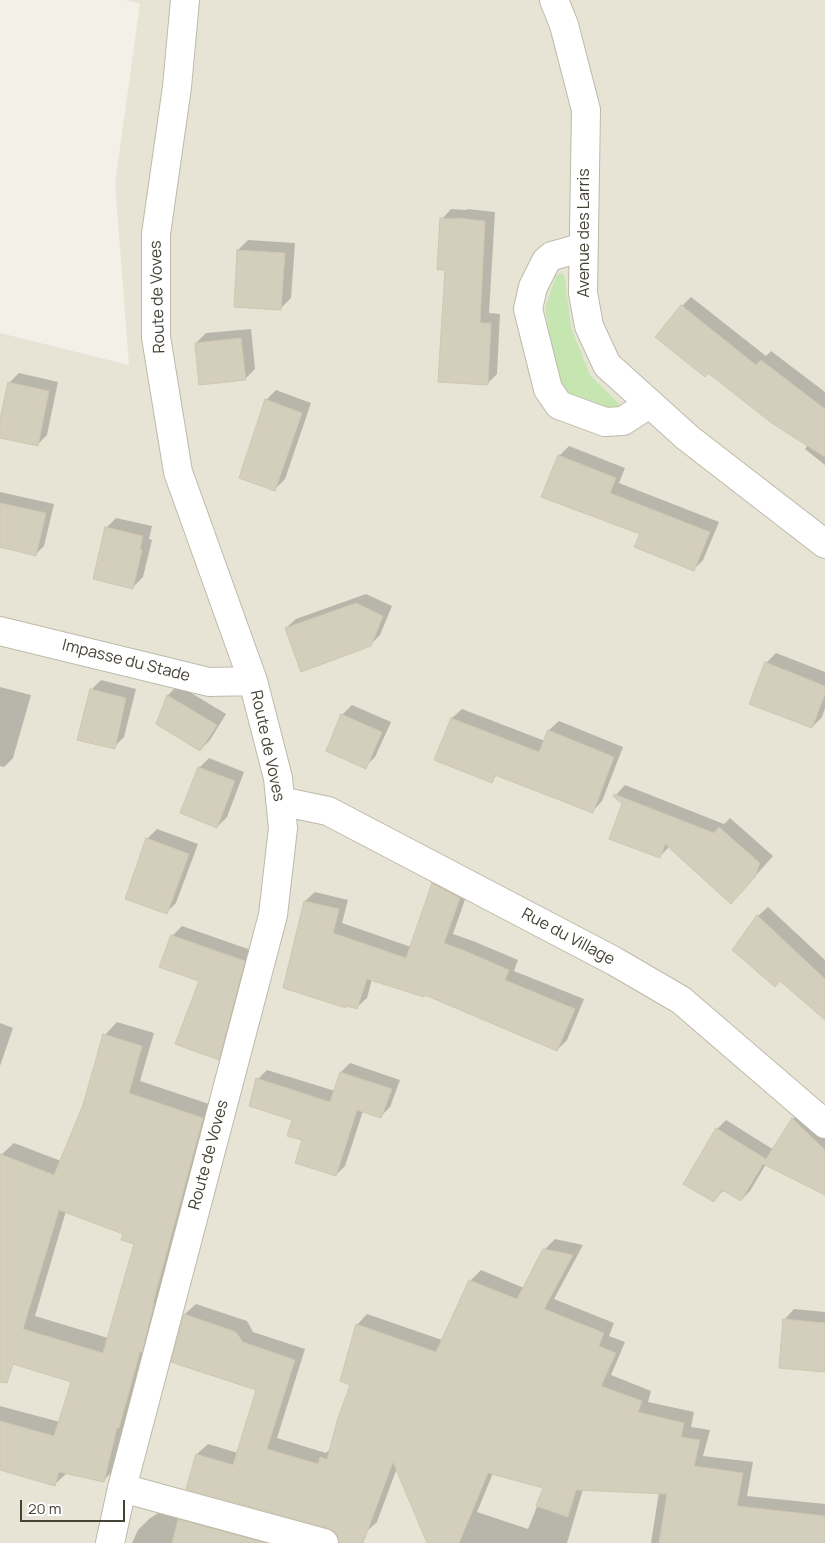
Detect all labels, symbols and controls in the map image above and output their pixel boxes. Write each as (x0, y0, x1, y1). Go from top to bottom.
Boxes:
street label: Avenue des Larris (575, 168, 595, 298)
street label: Route de Voves (146, 240, 170, 354)
street label: Impasse du Stade (60, 636, 192, 686)
street label: Route de Voves (246, 689, 288, 803)
street label: Rue du Village (518, 904, 618, 970)
street label: Route de Voves (185, 1098, 233, 1212)
scale bar (22, 1490, 128, 1522)
text: 20 m (28, 1498, 61, 1519)

